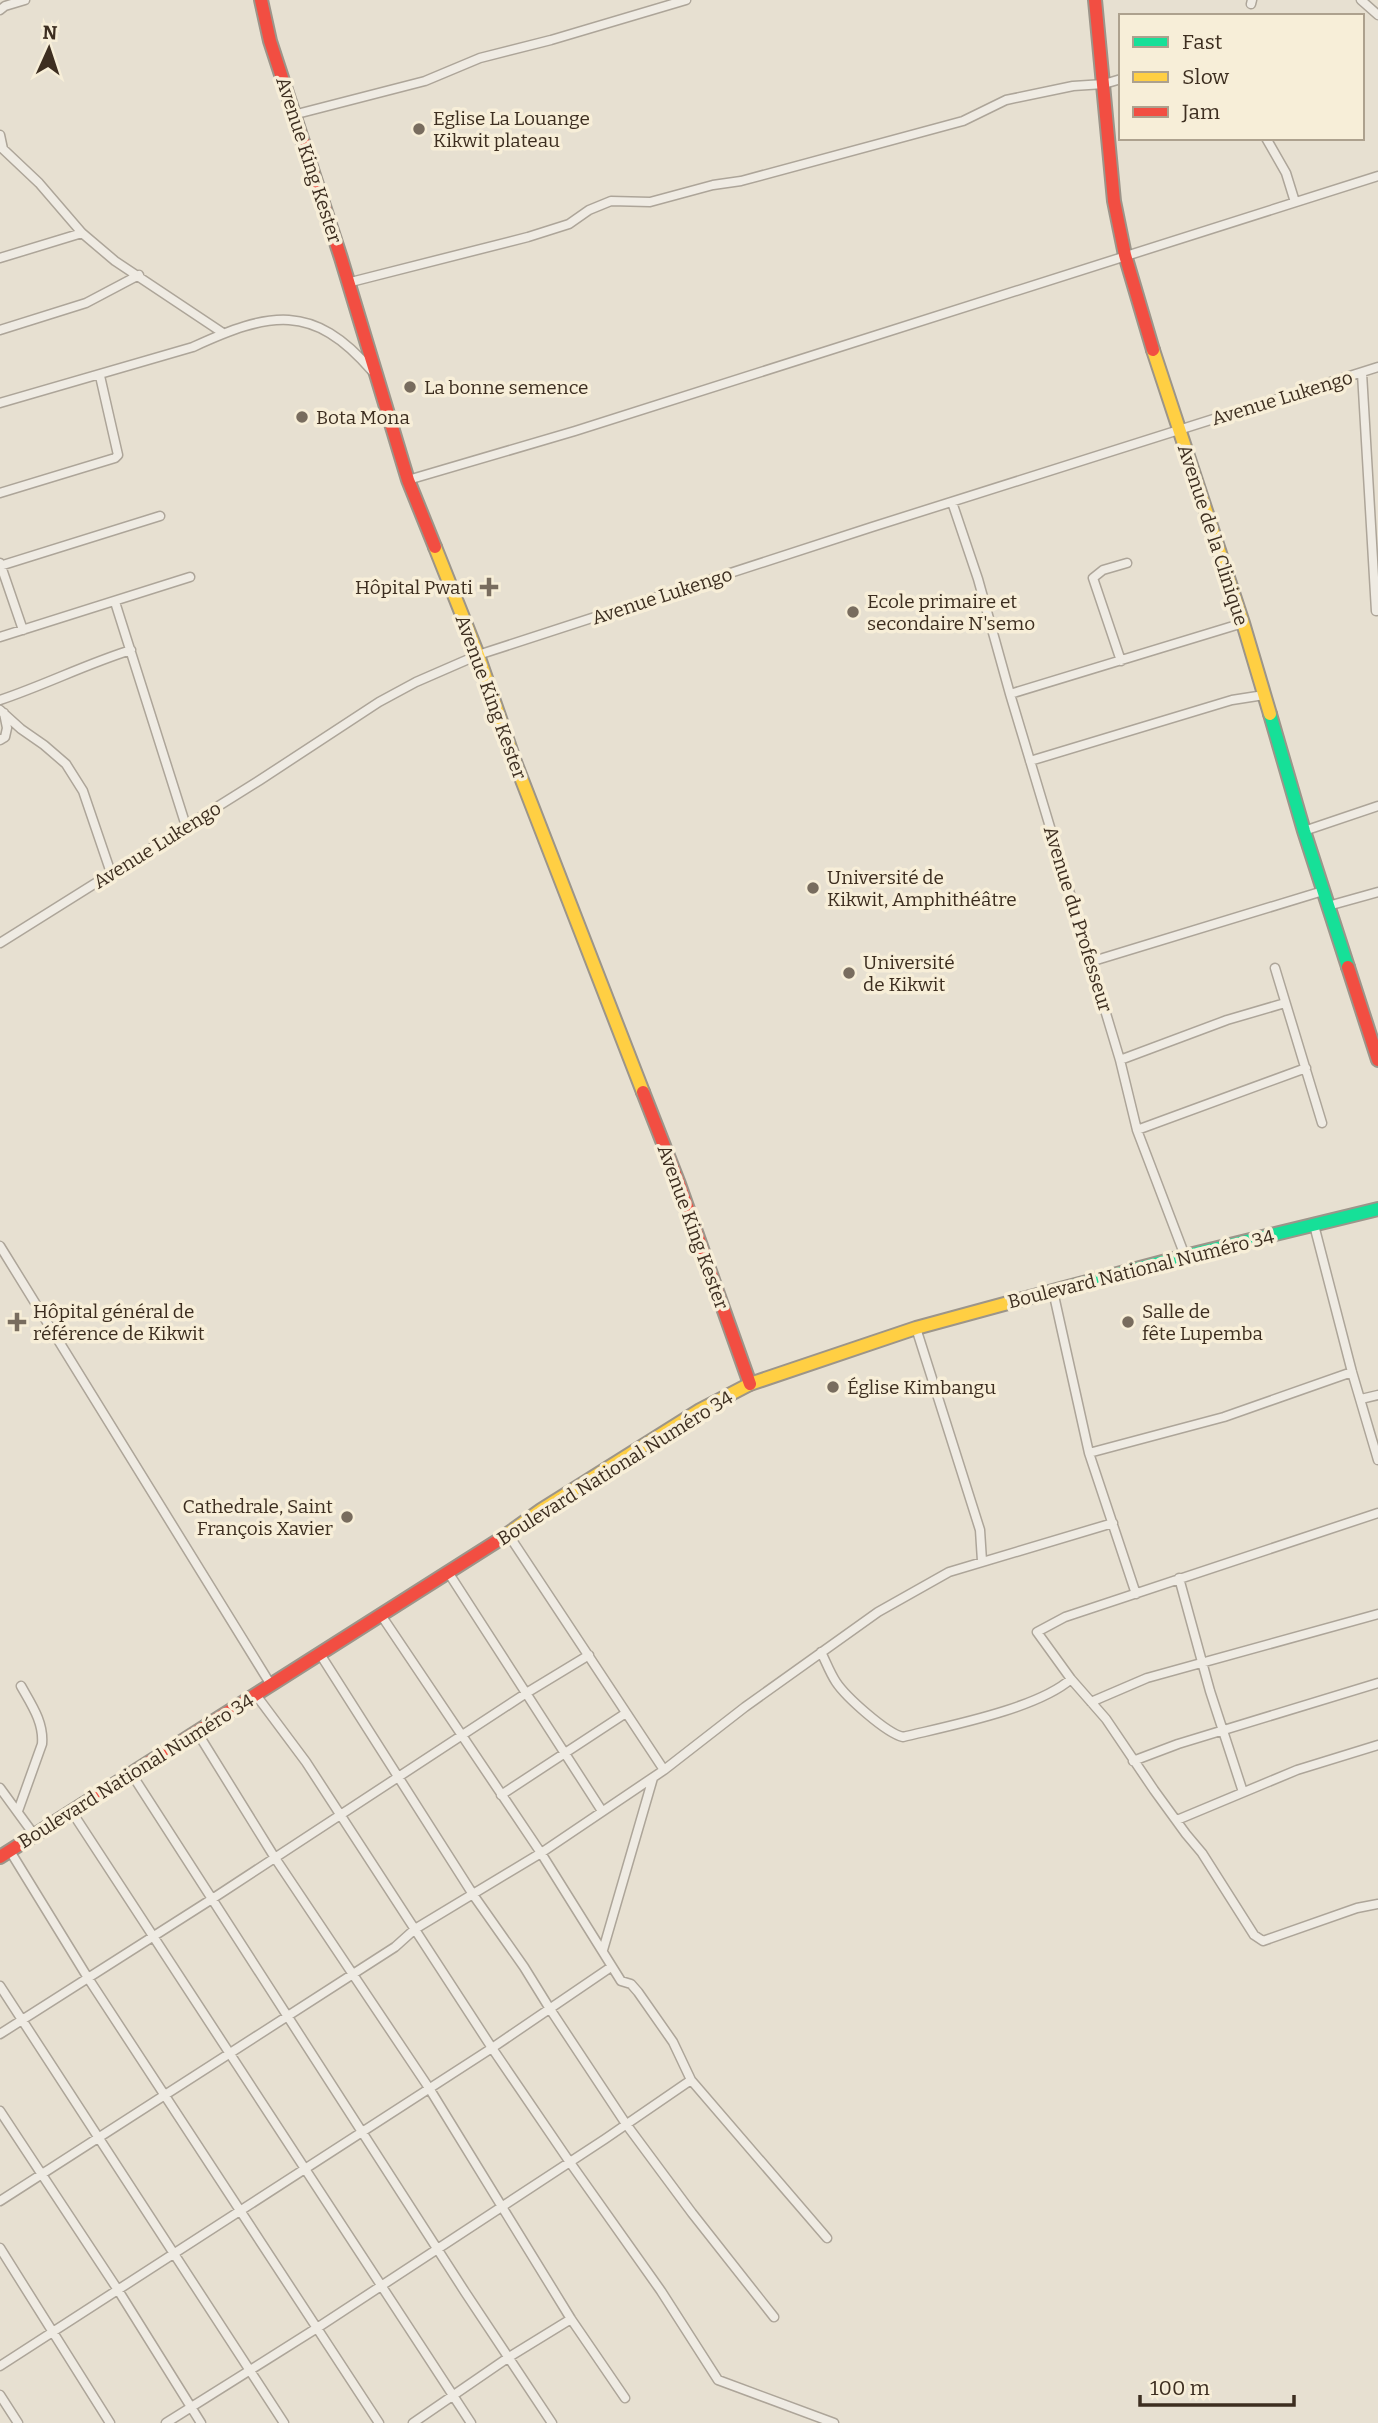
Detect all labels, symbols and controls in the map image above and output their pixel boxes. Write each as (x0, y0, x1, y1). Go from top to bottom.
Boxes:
north arrow (14, 14, 84, 84)
legend (1119, 14, 1364, 140)
text: N (42, 21, 58, 44)
text: Fast (1182, 29, 1223, 55)
text: Slow (1182, 64, 1229, 90)
street label: Avenue King Kester (271, 74, 347, 247)
text: Jam (1181, 99, 1220, 125)
place label: Eglise La Louange Kikwit plateau (433, 107, 590, 152)
marker: Eglise La Louange Kikwit plateau (411, 121, 427, 137)
street label: Avenue Lukengo (1209, 366, 1355, 430)
place label: La bonne semence (424, 376, 588, 399)
marker: La bonne semence (402, 379, 418, 395)
place label: Bota Mona (316, 406, 410, 429)
marker: Bota Mona (294, 409, 310, 425)
street label: Avenue de la Clinique (1173, 441, 1253, 629)
street label: Avenue Lukengo (589, 562, 735, 630)
place label: Hôpital Pwati (355, 576, 473, 599)
marker: Hôpital Pwati (479, 577, 499, 597)
place label: Ecole primaire et secondaire N'semo (867, 590, 1035, 635)
marker: Ecole primaire et secondaire N'semo (845, 604, 861, 620)
street label: Avenue King Kester (451, 612, 532, 783)
street label: Avenue Lukengo (89, 796, 225, 894)
street label: Avenue du Professeur (1039, 823, 1117, 1015)
place label: Université de Kikwit, Amphithéâtre (827, 866, 1017, 911)
marker: Université de Kikwit, Amphithéâtre (805, 880, 821, 896)
place label: Université de Kikwit (863, 951, 955, 996)
marker: Université de Kikwit (841, 965, 857, 981)
street label: Avenue King Kester (653, 1142, 734, 1313)
street label: Boulevard National Numéro 34 (1006, 1225, 1276, 1313)
place label: Hôpital général de référence de Kikwit (33, 1300, 205, 1345)
place label: Salle de fête Lupemba (1142, 1300, 1263, 1345)
marker: Hôpital général de référence de Kikwit (7, 1312, 27, 1332)
marker: Salle de fête Lupemba (1120, 1314, 1136, 1330)
place label: Église Kimbangu (847, 1376, 996, 1399)
marker: Église Kimbangu (825, 1379, 841, 1395)
street label: Boulevard National Numéro 34 (493, 1386, 737, 1550)
place label: Cathedrale, Saint François Xavier (183, 1495, 334, 1540)
marker: Cathedrale, Saint François Xavier (339, 1509, 355, 1525)
street label: Boulevard National Numéro 34 (14, 1689, 258, 1853)
scale bar (1140, 2364, 1294, 2408)
text: 100 m (1150, 2375, 1210, 2401)

